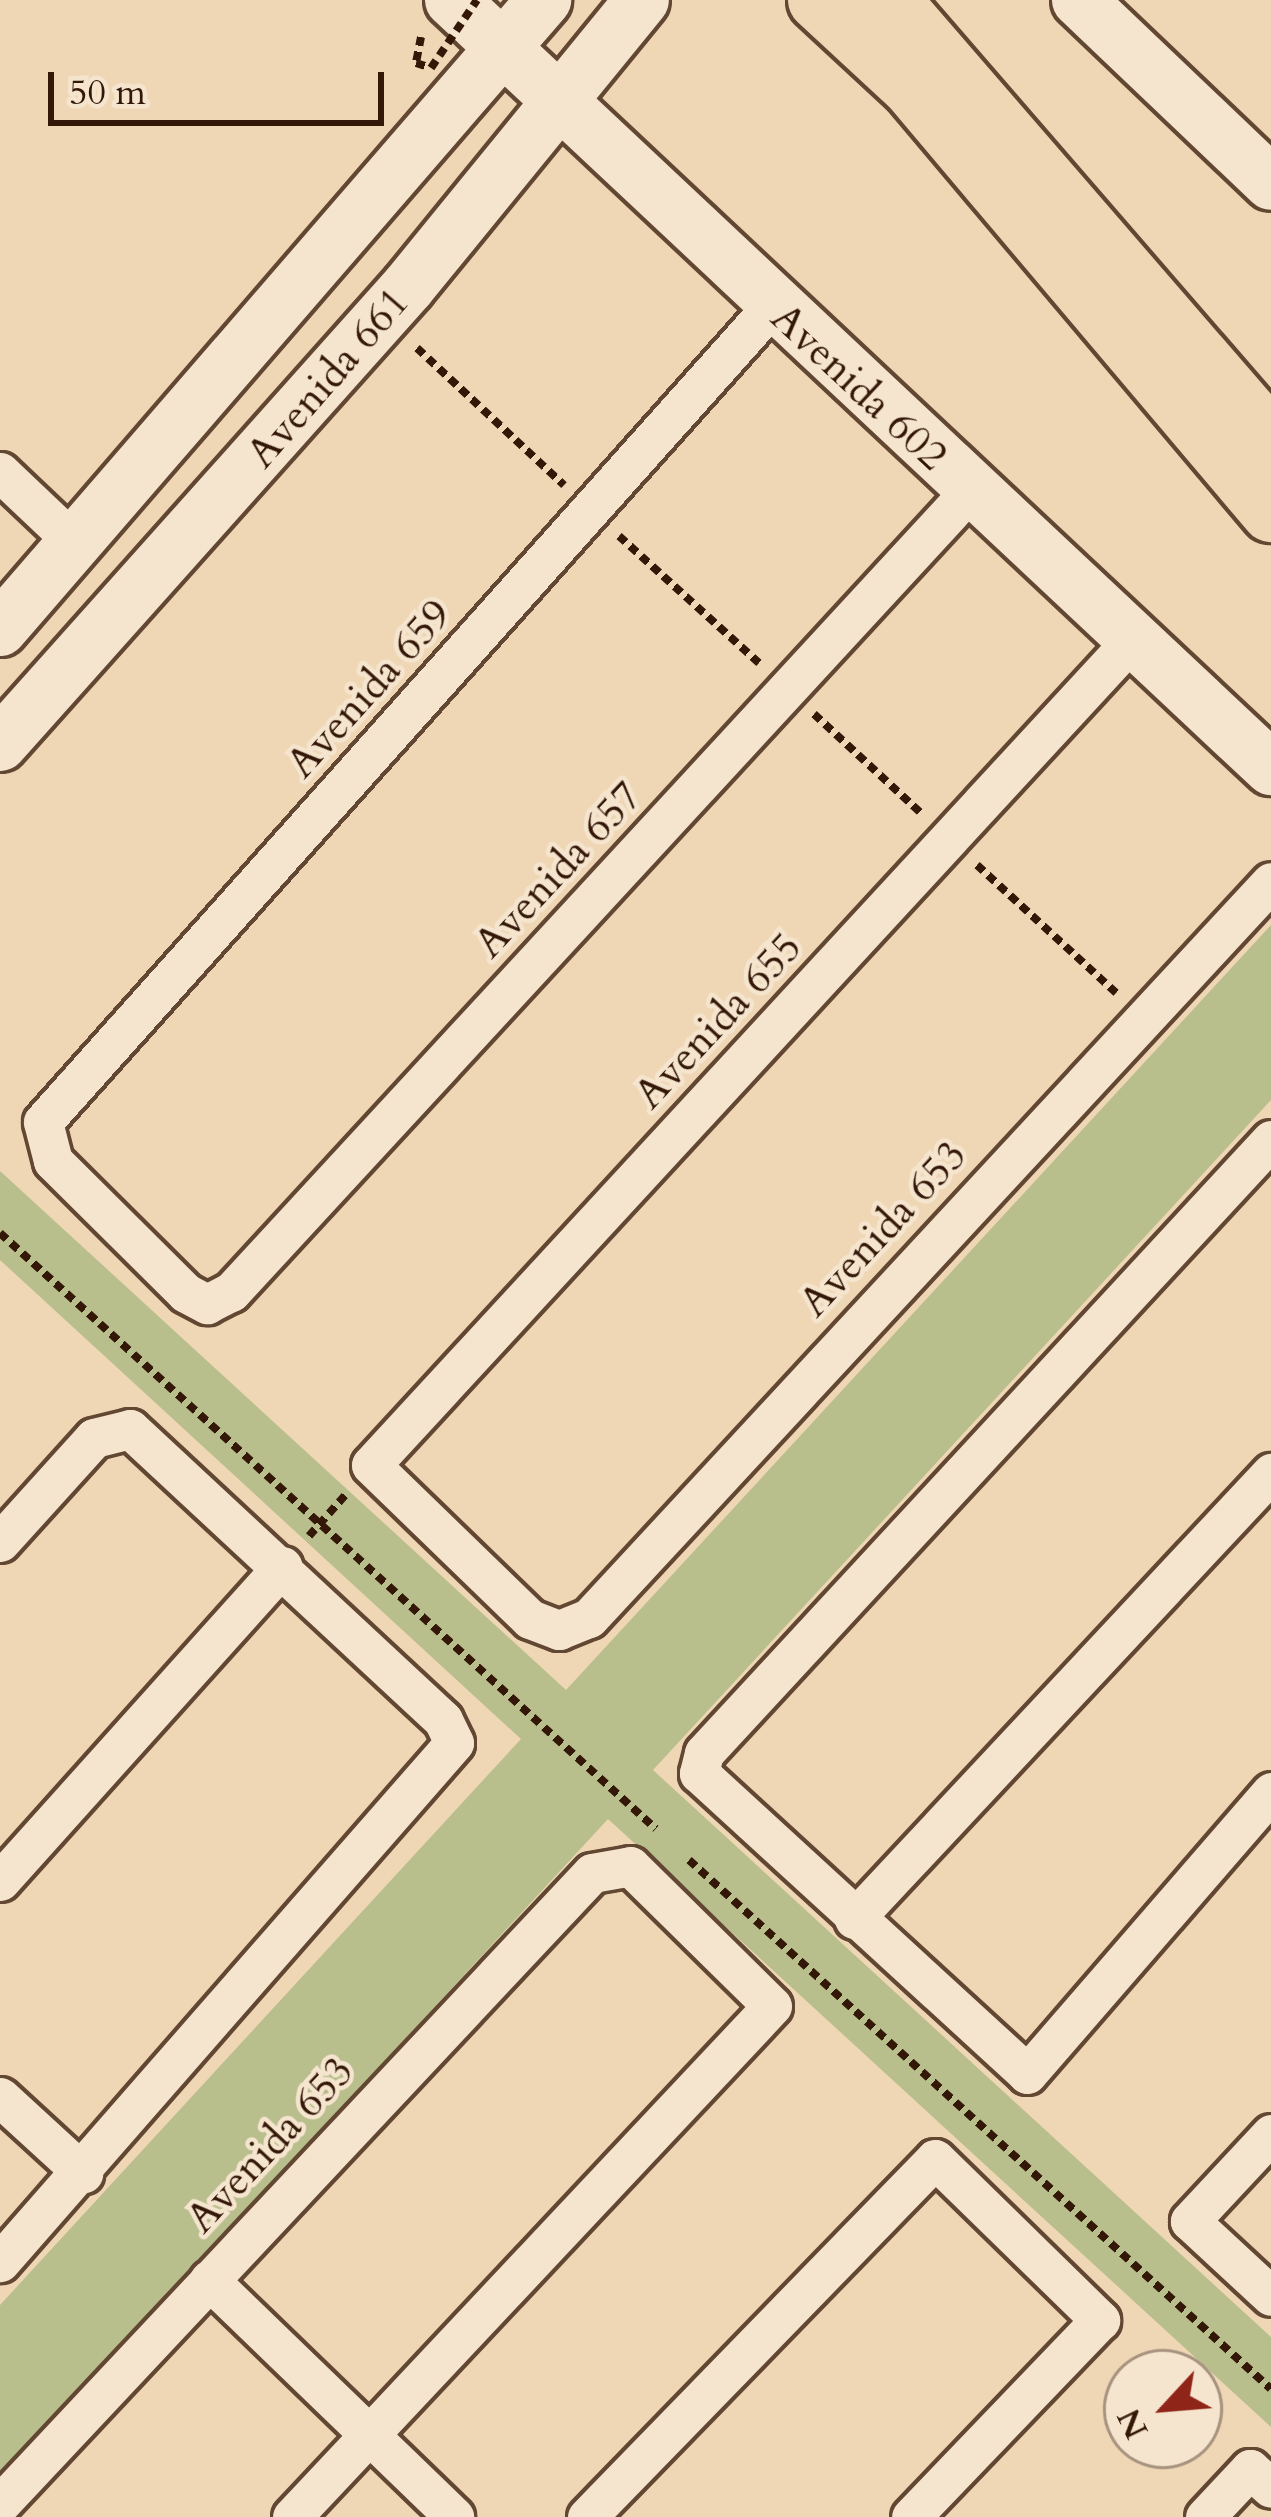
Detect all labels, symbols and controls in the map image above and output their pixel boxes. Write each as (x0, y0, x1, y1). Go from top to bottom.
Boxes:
scale bar (54, 48, 390, 122)
text: 50 m (69, 68, 146, 117)
street label: Avenida 661 (236, 278, 420, 478)
street label: Avenida 602 (761, 293, 957, 481)
street label: Avenida 659 (276, 590, 462, 788)
street label: Avenida 657 (464, 772, 652, 968)
street label: Avenida 655 (624, 923, 812, 1119)
street label: Avenida 653 (789, 1131, 977, 1327)
street label: Avenida 653 (176, 2047, 364, 2243)
north arrow (1103, 2349, 1223, 2469)
text: N (1106, 2401, 1159, 2446)

